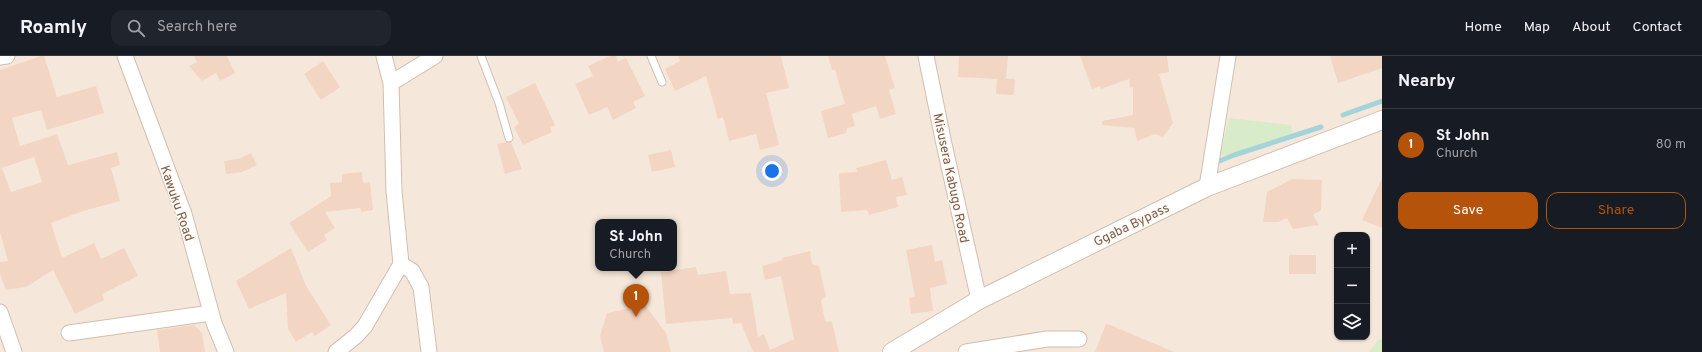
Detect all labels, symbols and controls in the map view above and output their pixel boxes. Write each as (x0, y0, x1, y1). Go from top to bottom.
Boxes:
search box (111, 10, 391, 46)
text: Roamly (20, 16, 87, 40)
icon: search (125, 17, 147, 39)
text: Search here (157, 18, 237, 37)
text: Home (1465, 19, 1502, 36)
text: Map (1524, 19, 1550, 36)
text: About (1572, 19, 1611, 36)
text: Contact (1633, 19, 1682, 36)
text: Nearby (1398, 71, 1455, 93)
street label: Misusera Kabugo Road (928, 112, 972, 245)
text: St John (1436, 127, 1489, 146)
text: 1 (1408, 137, 1414, 153)
text: 80 m (1656, 137, 1686, 153)
text: Church (1436, 146, 1478, 162)
your location (762, 161, 782, 181)
street label: Kawuku Road (156, 164, 197, 244)
button: Save (1398, 192, 1538, 229)
button: Share (1546, 192, 1686, 229)
street label: Ggaba Bypass (1091, 201, 1172, 251)
popup (595, 219, 677, 271)
text: St John (609, 228, 663, 247)
map controls (1334, 232, 1370, 340)
button: + (1334, 232, 1370, 268)
text: Church (609, 247, 651, 263)
button: − (1334, 268, 1370, 304)
pin: 1 (623, 284, 649, 317)
button: layers (1334, 304, 1370, 340)

